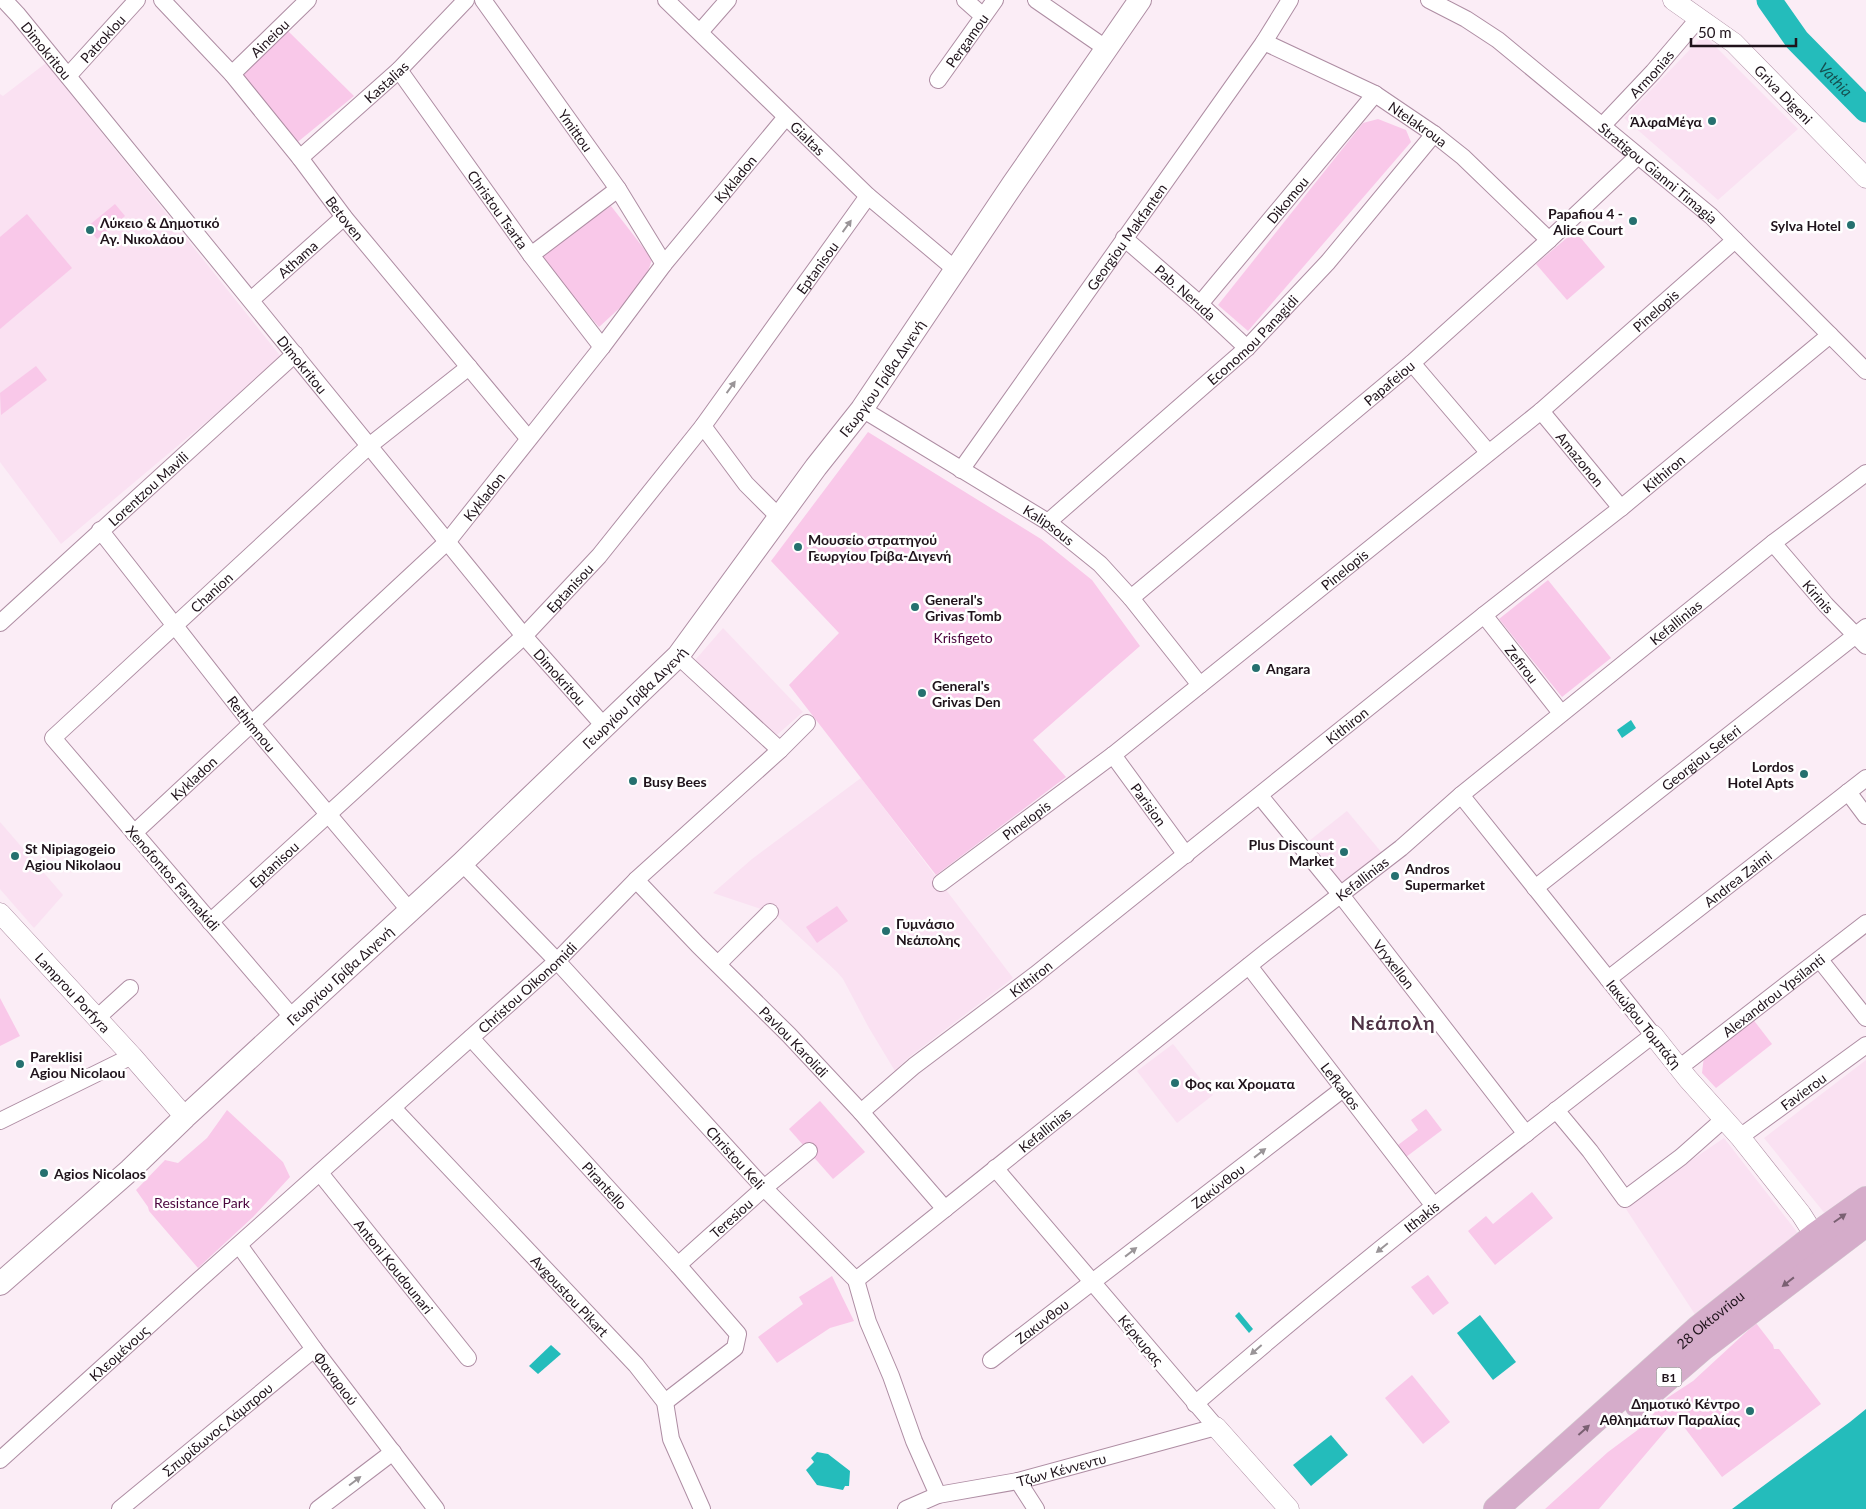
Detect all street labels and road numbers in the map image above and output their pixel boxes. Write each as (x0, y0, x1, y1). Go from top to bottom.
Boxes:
street label: Pergamou (942, 10, 991, 70)
street label: Patroklou (76, 11, 128, 66)
street label: Aineiou (246, 15, 292, 60)
street label: Dimokritou (18, 18, 75, 83)
street label: Armonias (1625, 46, 1677, 101)
street label: Kastalias (360, 57, 412, 106)
street label: Griva Digeni (1751, 61, 1817, 127)
street label: Ntelakroua (1386, 97, 1451, 150)
street label: Ymittou (555, 106, 597, 155)
street label: Gialtas (787, 117, 829, 159)
street label: Stratigou Gianni Timagia (1595, 118, 1722, 227)
street label: Kykladon (710, 151, 760, 206)
street label: Christou Tsarta (465, 167, 532, 252)
street label: Dikomou (1263, 173, 1311, 226)
street label: Georgiou Makfanten (1083, 180, 1170, 293)
street label: Betoven (323, 193, 368, 243)
street label: Athama (274, 237, 321, 281)
street label: Eptanisou (792, 238, 841, 297)
street label: Pab. Neruda (1152, 261, 1220, 323)
street label: Pinelopis (1629, 285, 1682, 335)
street label: Economou Panagidi (1203, 291, 1301, 388)
street label: Γεωργίου Γρίβα Διγενή (835, 316, 928, 440)
street label: Dimokritou (274, 332, 331, 397)
street label: Papafeiou (1360, 356, 1418, 409)
street label: Amazonon (1553, 428, 1608, 490)
street label: Lorentzou Mavili (104, 448, 191, 529)
street label: Kithiron (1639, 451, 1688, 495)
street label: Kykladon (459, 469, 508, 524)
street label: Kalipsous (1021, 501, 1078, 549)
street label: Pinelopis (1317, 545, 1371, 593)
street label: Eptanisou (542, 560, 596, 616)
street label: Chanion (187, 568, 236, 616)
street label: Kirinis (1800, 576, 1837, 616)
street label: Kefallinias (1646, 596, 1705, 648)
street label: Zefirou (1502, 641, 1543, 686)
street label: Γεωργίου Γρίβα Διγενή (579, 644, 690, 752)
street label: Dimokritou (531, 645, 590, 708)
street label: Rethimnou (224, 692, 280, 755)
street label: Kithiron (1322, 703, 1371, 747)
street label: Georgiou Seferi (1658, 721, 1744, 794)
street label: Kykladon (167, 752, 220, 803)
street label: Parision (1128, 780, 1170, 829)
street label: Pinelopis (999, 796, 1053, 843)
street label: Xenofontos Farmakidi (123, 822, 223, 934)
street label: Eptanisou (245, 837, 302, 891)
street label: Andrea Zaimi (1700, 846, 1775, 910)
street label: Kefallinias (1332, 852, 1392, 904)
street label: Γεωργίου Γρίβα Διγενή (283, 922, 396, 1028)
street label: Vryxellon (1370, 936, 1419, 992)
street label: Christou Oikonomidi (474, 938, 580, 1036)
street label: Lamprou Porfyra (32, 949, 114, 1036)
street label: Alexandrou Ypsilanti (1719, 950, 1828, 1040)
street label: Kithiron (1006, 956, 1055, 1000)
street label: Ιακώβου Τομπάζη (1603, 976, 1685, 1072)
street label: Pavlou Karolidi (756, 1002, 832, 1080)
street label: Lefkados (1318, 1059, 1365, 1113)
street label: Favierou (1777, 1069, 1829, 1113)
street label: Kefallinias (1015, 1103, 1074, 1155)
street label: Christou Keli (703, 1122, 769, 1192)
street label: Pirantello (579, 1158, 631, 1212)
street label: Ζακύνθου (1188, 1160, 1248, 1211)
street label: Teresiou (706, 1194, 756, 1241)
street label: Ithakis (1400, 1197, 1442, 1235)
street label: Antoni Koudounari (351, 1215, 437, 1317)
street label: Avgoustou Pikart (528, 1251, 613, 1340)
street label: 28 Oktovriou (1673, 1287, 1747, 1352)
street label: Ζακυνθου (1012, 1295, 1072, 1347)
street label: Κέρκυρας (1115, 1311, 1167, 1369)
street label: Κλεομένους (85, 1321, 153, 1384)
street label: Φαναριού (311, 1348, 362, 1408)
road number: B1 (1656, 1368, 1682, 1386)
street label: Σπυρίδωνος Λάμπρου (159, 1379, 276, 1479)
street label: Τζων Κέννεντυ (1015, 1449, 1108, 1490)

